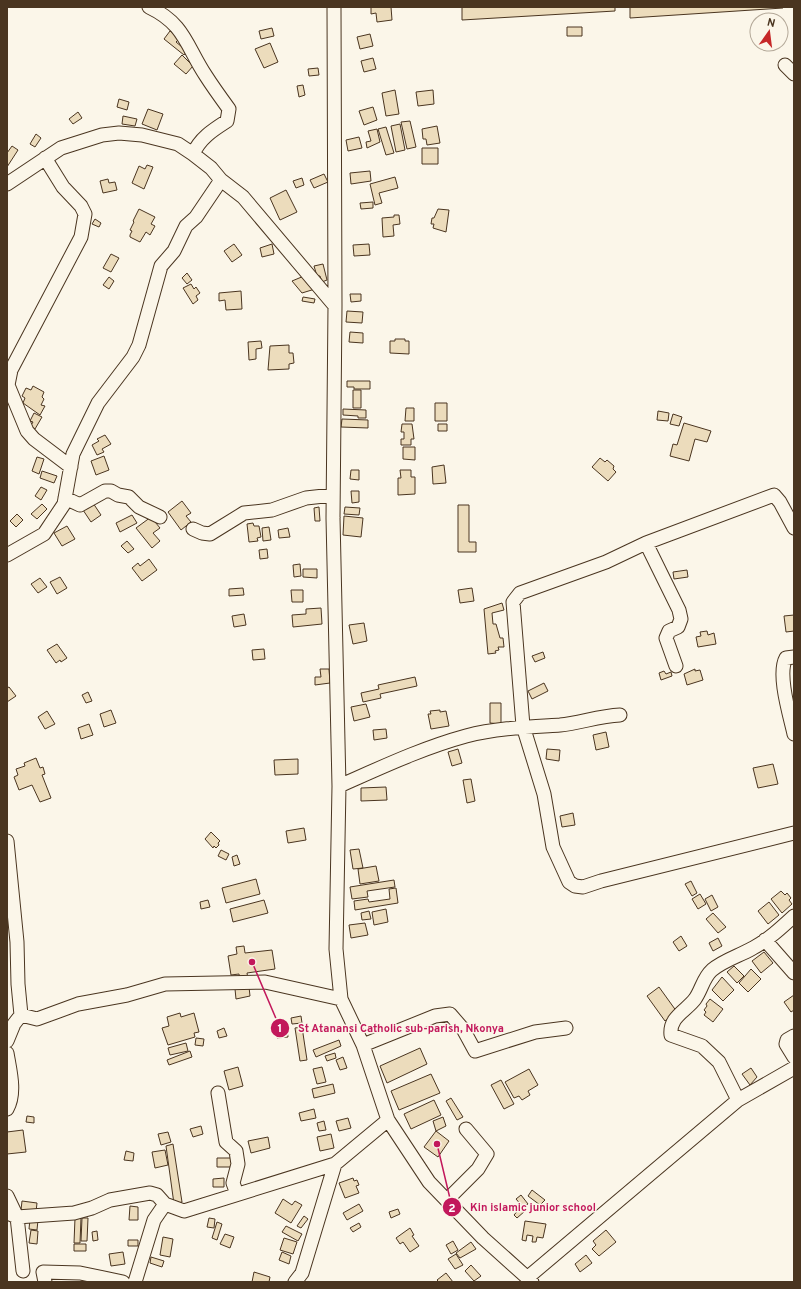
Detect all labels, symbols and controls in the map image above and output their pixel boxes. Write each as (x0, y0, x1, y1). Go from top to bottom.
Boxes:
north arrow (749, 12, 789, 52)
text: N (766, 16, 777, 31)
callout: St Atanansi Catholic sub-parish, Nkonya (270, 1016, 512, 1039)
text: 1 (278, 1021, 282, 1037)
text: St Atanansi Catholic sub-parish, Nkonya (298, 1022, 504, 1036)
callout: Kin islamic junior school (442, 1196, 603, 1219)
text: 2 (448, 1201, 456, 1217)
text: Kin islamic junior school (470, 1201, 596, 1215)

